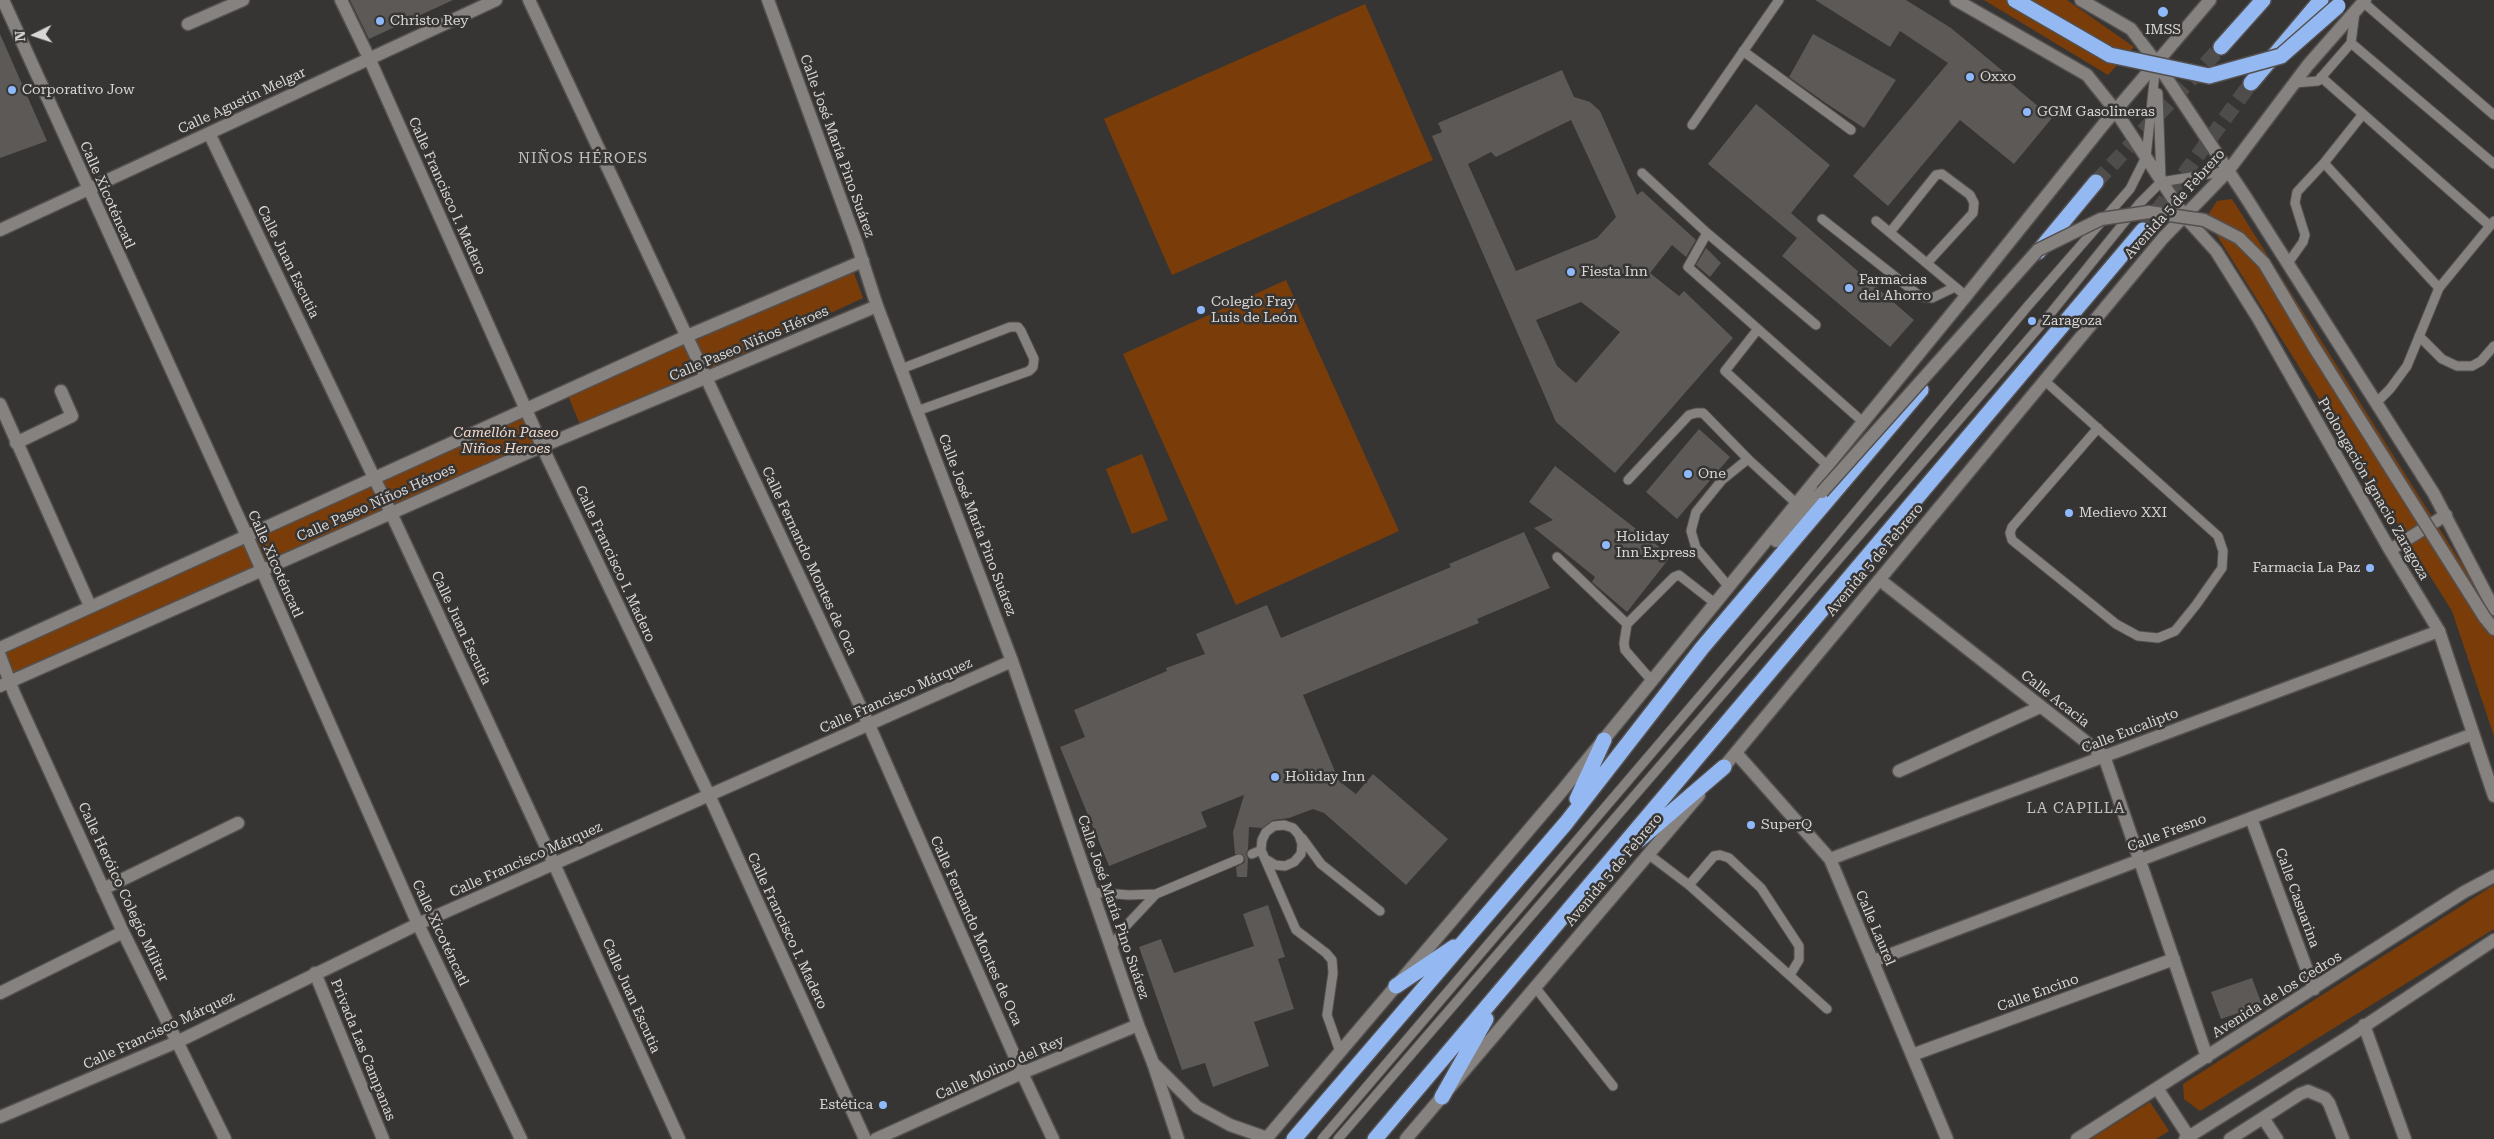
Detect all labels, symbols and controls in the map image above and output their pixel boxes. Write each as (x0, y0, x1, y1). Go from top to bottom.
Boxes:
marker: IMSS (2156, 5, 2170, 19)
north arrow (10, 10, 60, 60)
place label: Christo Rey (390, 13, 469, 29)
marker: Christo Rey (374, 15, 386, 27)
place label: IMSS (2145, 22, 2181, 38)
text: N (12, 30, 28, 42)
street label: Calle José María Pino Suárez (796, 52, 878, 240)
street label: Calle Agustín Melgar (175, 64, 309, 138)
place label: Oxxo (1980, 69, 2016, 85)
marker: Oxxo (1964, 71, 1976, 83)
place label: Corporativo Jow (22, 82, 135, 98)
marker: Corporativo Jow (6, 84, 18, 96)
place label: GGM Gasolineras (2037, 104, 2155, 120)
marker: GGM Gasolineras (2021, 106, 2033, 118)
street label: Calle Francisco I. Madero (405, 115, 489, 277)
street label: Calle Xicoténcatl (76, 139, 138, 251)
street label: Avenida 5 de Febrero (2121, 146, 2229, 262)
district label: NIÑOS HÉROES (516, 150, 650, 168)
street label: Calle Juan Escutia (253, 203, 323, 321)
place label: Fiesta Inn (1581, 264, 1648, 280)
marker: Fiesta Inn (1565, 266, 1577, 278)
place label: Farmacias del Ahorro (1859, 272, 1931, 304)
marker: Farmacias del Ahorro (1843, 282, 1855, 294)
place label: Colegio Fray Luis de León (1211, 294, 1297, 326)
street label: Calle Paseo Niños Héroes (667, 303, 831, 385)
marker: Colegio Fray Luis de León (1195, 304, 1207, 316)
place label: Zaragoza (2042, 313, 2102, 329)
marker: Zaragoza (2026, 315, 2038, 327)
street label: Prolongación Ignacio Zaragoza (2314, 395, 2432, 583)
park label: Camellón Paseo Niños Heroes (453, 425, 559, 458)
street label: Calle José María Pino Suárez (935, 432, 1019, 618)
street label: Calle Paseo Niños Héroes (294, 460, 458, 546)
street label: Calle Fernando Montes de Oca (758, 464, 860, 658)
place label: One (1698, 466, 1726, 482)
marker: One (1682, 468, 1694, 480)
street label: Calle Francisco I. Madero (571, 483, 659, 645)
street label: Avenida 5 de Febrero (1823, 500, 1927, 620)
place label: Medievo XXI (2079, 505, 2167, 521)
marker: Medievo XXI (2063, 507, 2075, 519)
street label: Calle Xicoténcatl (244, 508, 306, 620)
place label: Holiday Inn Express (1616, 529, 1696, 562)
marker: Holiday Inn Express (1600, 539, 1612, 551)
place label: Farmacia La Paz (2253, 560, 2360, 576)
marker: Farmacia La Paz (2364, 562, 2376, 574)
street label: Calle Juan Escutia (427, 568, 495, 688)
street label: Calle Francisco Márquez (817, 655, 975, 737)
street label: Calle Acacia (2017, 667, 2093, 731)
street label: Calle Eucalipto (2079, 705, 2181, 757)
place label: Holiday Inn (1285, 769, 1365, 785)
marker: Holiday Inn (1269, 771, 1281, 783)
street label: Calle Heróico Colegio Militar (74, 800, 172, 984)
district label: LA CAPILLA (2025, 800, 2127, 818)
street label: Avenida 5 de Febrero (1562, 810, 1666, 930)
street label: Calle Fresno (2125, 810, 2209, 856)
street label: Calle José María Pino Suárez (1074, 813, 1152, 1001)
place label: SuperQ (1761, 817, 1812, 833)
street label: Calle Francisco Márquez (447, 819, 605, 901)
marker: SuperQ (1745, 819, 1757, 831)
street label: Calle Fernando Montes de Oca (926, 833, 1026, 1029)
street label: Calle Casuarina (2271, 846, 2323, 950)
street label: Calle Francisco I. Madero (743, 850, 831, 1012)
street label: Calle Xicoténcatl (408, 877, 472, 989)
street label: Calle Laurel (1852, 888, 1898, 968)
street label: Calle Juan Escutia (598, 936, 664, 1056)
street label: Avenida de los Cedros (2209, 948, 2345, 1042)
street label: Calle Encino (1995, 970, 2081, 1016)
street label: Privada Las Campanas (327, 977, 399, 1123)
street label: Calle Francisco Márquez (81, 988, 237, 1074)
street label: Calle Molino del Rey (933, 1032, 1067, 1104)
place label: Estética (819, 1097, 873, 1113)
marker: Estética (877, 1099, 889, 1111)

